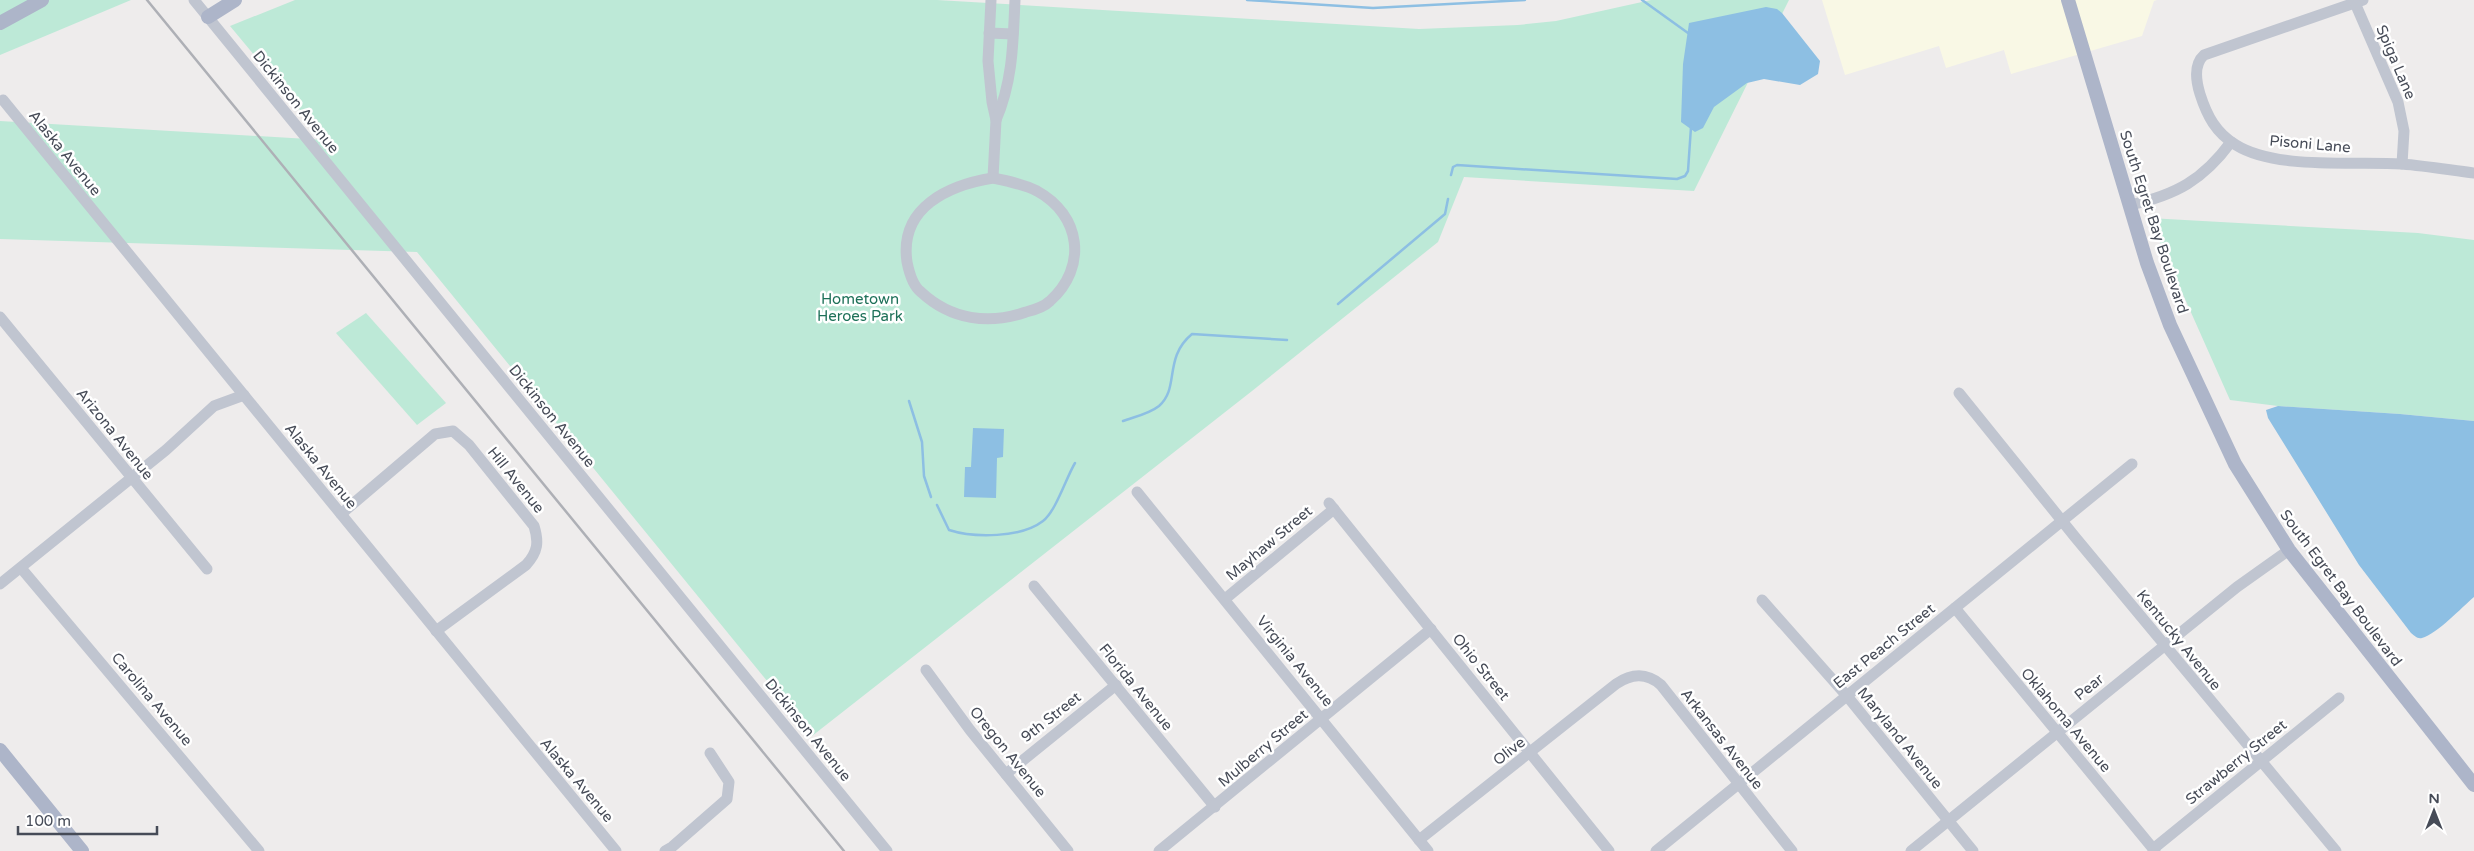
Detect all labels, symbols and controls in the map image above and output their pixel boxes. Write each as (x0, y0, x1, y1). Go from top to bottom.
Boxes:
street label: Spiga Lane (2372, 22, 2420, 102)
street label: Dickinson Avenue (249, 47, 343, 157)
street label: Alaska Avenue (25, 107, 105, 199)
street label: South Egret Bay Boulevard (2116, 128, 2192, 316)
street label: Pisoni Lane (2269, 131, 2351, 157)
park label: Hometown Heroes Park (817, 290, 903, 325)
street label: Dickinson Avenue (505, 361, 599, 471)
street label: Arizona Avenue (73, 385, 157, 483)
street label: Alaska Avenue (281, 420, 361, 512)
street label: Hill Avenue (484, 443, 548, 517)
street label: Mayhaw Street (1222, 502, 1316, 584)
street label: South Egret Bay Boulevard (2276, 506, 2406, 670)
street label: Kentucky Avenue (2133, 586, 2225, 694)
street label: East Peach Street (1830, 599, 1939, 692)
street label: Virginia Avenue (1253, 612, 1337, 710)
street label: Ohio Street (1449, 630, 1514, 704)
street label: Florida Avenue (1095, 640, 1177, 734)
street label: Carolina Avenue (108, 649, 196, 749)
street label: Oklahoma Avenue (2017, 664, 2115, 776)
street label: Pear (2071, 670, 2107, 704)
street label: Dickinson Avenue (761, 675, 855, 785)
street label: Maryland Avenue (1854, 684, 1946, 792)
street label: Arkansas Avenue (1677, 685, 1767, 793)
street label: 9th Street (1017, 688, 1085, 746)
street label: Oregon Avenue (966, 703, 1050, 801)
street label: Mulberry Street (1215, 705, 1312, 791)
street label: Strawberry Street (2182, 716, 2290, 808)
street label: Olive (1489, 733, 1529, 769)
street label: Alaska Avenue (537, 734, 617, 826)
north arrow (2409, 786, 2459, 836)
text: N (2428, 790, 2440, 807)
scale bar (18, 804, 156, 836)
text: 100 m (25, 812, 71, 830)

